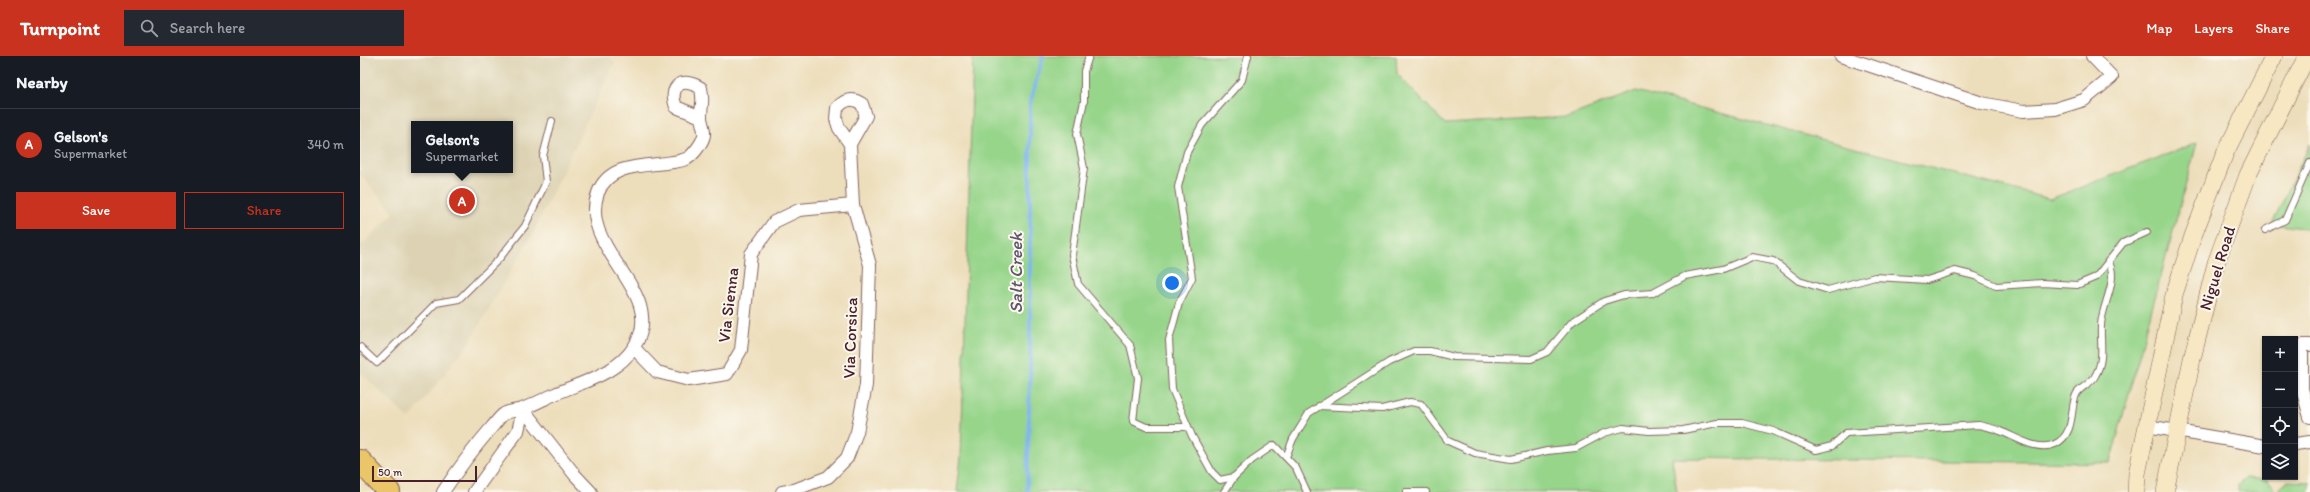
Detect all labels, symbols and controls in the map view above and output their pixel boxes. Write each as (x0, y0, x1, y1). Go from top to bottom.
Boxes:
search box (124, 10, 404, 46)
text: Turnpoint (20, 17, 100, 40)
icon: search (138, 17, 160, 39)
text: Search here (170, 19, 245, 37)
text: Map (2147, 20, 2172, 37)
text: Layers (2194, 20, 2233, 37)
text: Share (2255, 20, 2290, 37)
text: Nearby (16, 72, 68, 92)
popup (411, 121, 513, 173)
text: Gelson's (54, 128, 108, 146)
text: Gelson's (425, 131, 480, 149)
text: A (25, 137, 33, 152)
text: 340 m (307, 137, 344, 152)
text: Supermarket (54, 146, 127, 161)
text: Supermarket (425, 149, 499, 164)
pin: A (449, 186, 475, 216)
button: Save (16, 192, 176, 229)
button: Share (184, 192, 344, 229)
street label: Niguel Road (2195, 223, 2240, 313)
water label: Salt Creek (1005, 231, 1027, 313)
street label: Via Sienna (713, 266, 743, 344)
your location (1162, 273, 1182, 293)
street label: Via Corsica (839, 297, 861, 379)
map controls (2262, 336, 2298, 480)
button: + (2262, 336, 2298, 372)
button: − (2262, 372, 2298, 408)
button: locate (2262, 408, 2298, 444)
button: layers (2262, 444, 2298, 480)
scale bar (372, 464, 477, 483)
text: 50 m (378, 466, 402, 479)

